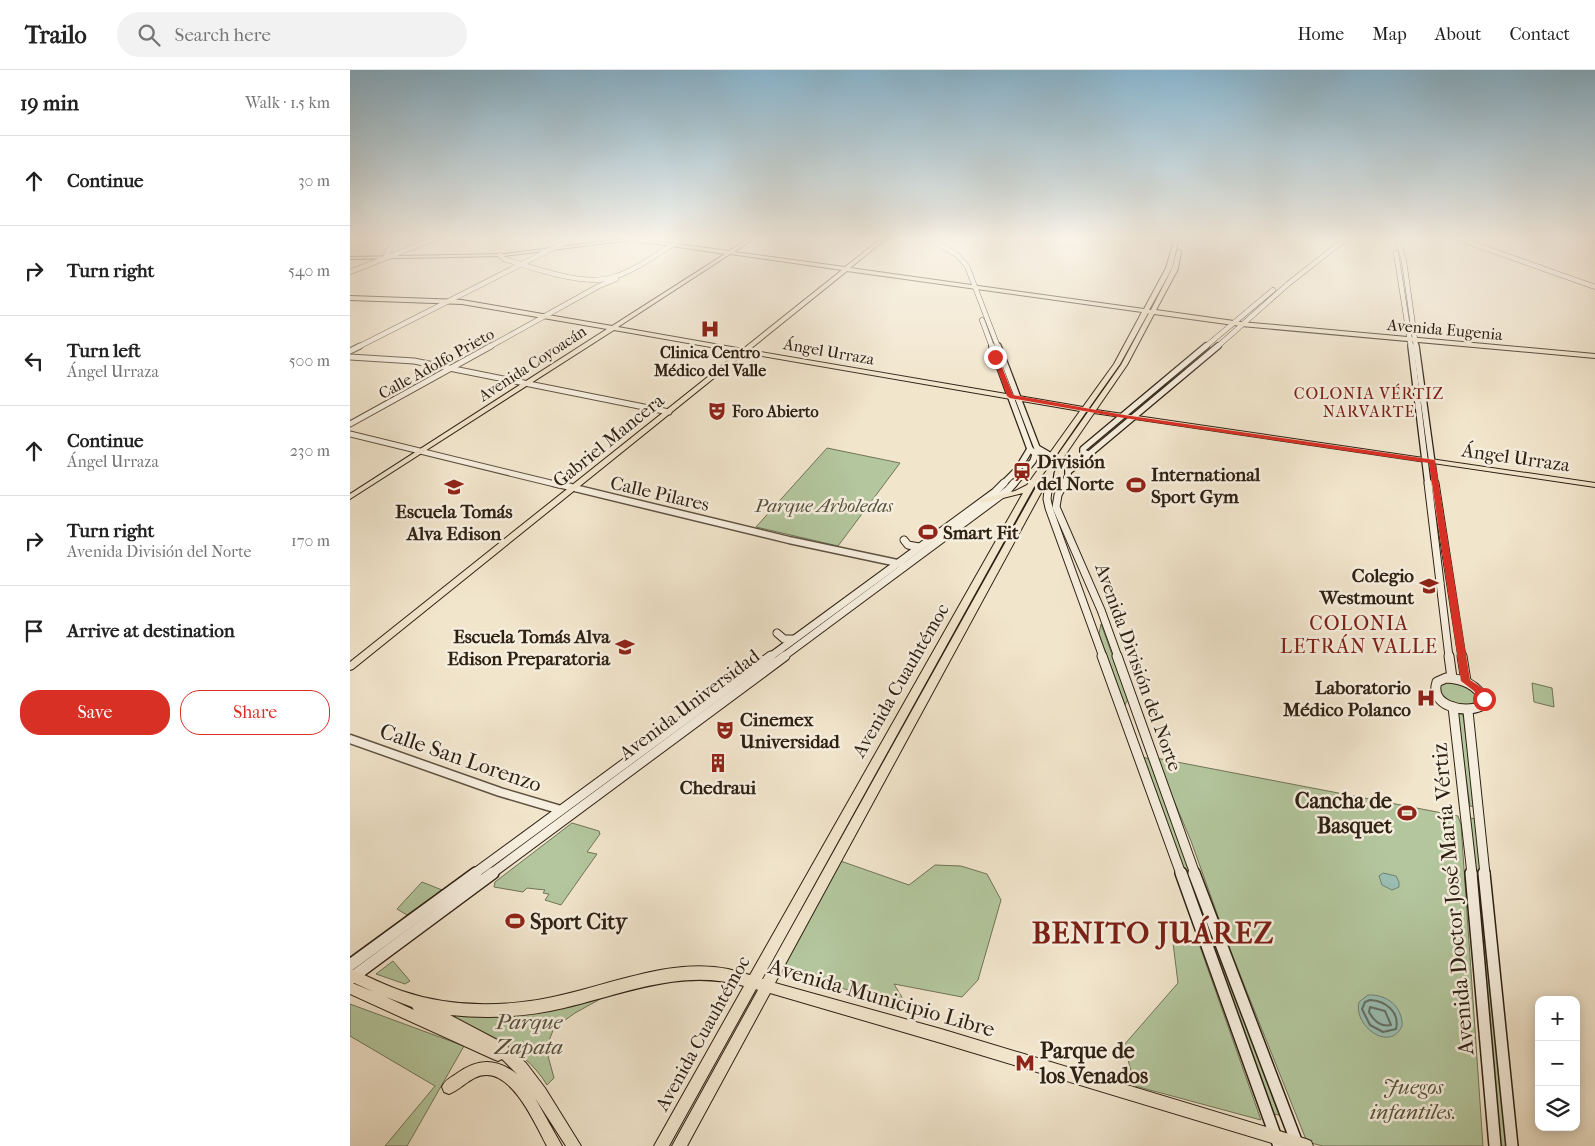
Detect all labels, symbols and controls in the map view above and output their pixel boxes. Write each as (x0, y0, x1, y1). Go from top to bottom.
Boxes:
search box (117, 12, 467, 57)
text: Trailo (25, 21, 87, 49)
icon: search (135, 21, 163, 49)
text: Search here (175, 24, 271, 46)
text: Home (1297, 24, 1344, 45)
text: Map (1372, 24, 1407, 45)
text: About (1435, 24, 1481, 45)
text: Contact (1509, 24, 1570, 45)
text: 19 min (20, 91, 79, 115)
text: Walk · 1.5 km (245, 93, 330, 112)
icon: ahead (20, 167, 48, 195)
text: Continue (67, 170, 143, 192)
text: 30 m (298, 171, 330, 190)
icon: right (20, 257, 48, 285)
text: Turn right (67, 260, 154, 282)
text: 540 m (288, 261, 330, 280)
street label: Avenida Eugenia (1385, 315, 1504, 344)
hospital icon: Clinica Centro Médico del Valle (699, 318, 721, 340)
street label: Avenida Coyoacán (474, 321, 590, 406)
street label: Calle Adolfo Prieto (375, 324, 497, 403)
street label: Ángel Urraza (781, 333, 877, 369)
text: Turn left (67, 340, 141, 362)
place label: Clinica Centro Médico del Valle (653, 343, 766, 380)
route end (984, 346, 1007, 369)
icon: left (20, 347, 48, 375)
text: 500 m (289, 351, 330, 370)
text: Ángel Urraza (67, 362, 159, 381)
district label: COLONIA VÉRTIZ NARVARTE (1294, 383, 1444, 421)
street label: Gabriel Mancera (549, 389, 669, 492)
theatre icon: Foro Abierto (706, 400, 728, 422)
place label: Foro Abierto (731, 402, 819, 421)
text: Continue (67, 430, 143, 452)
icon: ahead (20, 437, 48, 465)
street label: Ángel Urraza (1459, 439, 1572, 477)
text: 230 m (290, 441, 330, 460)
place label: División del Norte (1037, 451, 1115, 495)
text: Ángel Urraza (67, 452, 159, 471)
station icon: División del Norte (1011, 461, 1033, 483)
place label: International Sport Gym (1151, 464, 1261, 508)
street label: Calle Pilares (608, 472, 711, 516)
sports icon: International Sport Gym (1125, 474, 1147, 496)
school or university icon: Escuela Tomás Alva Edison (443, 476, 465, 498)
park label: Parque Arboledas (754, 495, 894, 517)
place label: Escuela Tomás Alva Edison (395, 501, 513, 545)
text: Turn right (67, 520, 154, 542)
sports icon: Smart Fit (917, 521, 939, 543)
place label: Smart Fit (943, 522, 1019, 544)
icon: right (20, 527, 48, 555)
text: 170 m (291, 531, 330, 550)
text: Avenida División del Norte (67, 542, 252, 561)
street label: Avenida División del Norte (1090, 560, 1186, 774)
place label: Colegio Westmount (1319, 565, 1414, 609)
school or university icon: Colegio Westmount (1418, 575, 1440, 597)
street label: Avenida Cuauhtémoc (847, 600, 954, 762)
district label: COLONIA LETRÁN VALLE (1280, 612, 1438, 658)
icon: arrive (20, 617, 48, 645)
text: Arrive at destination (67, 620, 235, 642)
place label: Escuela Tomás Alva Edison Preparatoria (447, 626, 611, 670)
school or university icon: Escuela Tomás Alva Edison Preparatoria (614, 636, 636, 658)
street label: Avenida Universidad (614, 645, 765, 765)
place label: Laboratorio Médico Polanco (1282, 677, 1411, 721)
hospital icon: Laboratorio Médico Polanco (1415, 687, 1437, 709)
route start (1473, 688, 1496, 711)
button: Save (20, 690, 170, 735)
button: Share (180, 690, 330, 735)
place label: Cinemex Universidad (739, 709, 840, 753)
street label: Calle San Lorenzo (376, 718, 545, 798)
theatre icon: Cinemex Universidad (714, 719, 736, 741)
street label: Avenida Doctor José María Vértiz (1426, 742, 1480, 1057)
building icon: Chedraui (707, 752, 729, 774)
place label: Chedraui (680, 777, 757, 799)
place label: Cancha de Basquet (1295, 788, 1393, 839)
sports icon: Cancha de Basquet (1396, 802, 1418, 824)
place label: Sport City (530, 909, 628, 935)
sports icon: Sport City (504, 910, 526, 932)
district label: BENITO JUÁREZ (1032, 915, 1274, 951)
street label: Avenida Cuauhtémoc (651, 952, 755, 1116)
street label: Avenida Municipio Libre (765, 953, 998, 1043)
map controls (1535, 996, 1580, 1131)
button: + (1535, 996, 1580, 1041)
park label: Parque Zapata (493, 1009, 564, 1060)
place label: Parque de los Venados (1039, 1038, 1148, 1089)
button: − (1535, 1041, 1580, 1086)
metro station icon: Parque de los Venados (1014, 1052, 1036, 1074)
park label: Juegos infantiles. (1370, 1074, 1456, 1125)
button: layers (1535, 1086, 1580, 1131)

